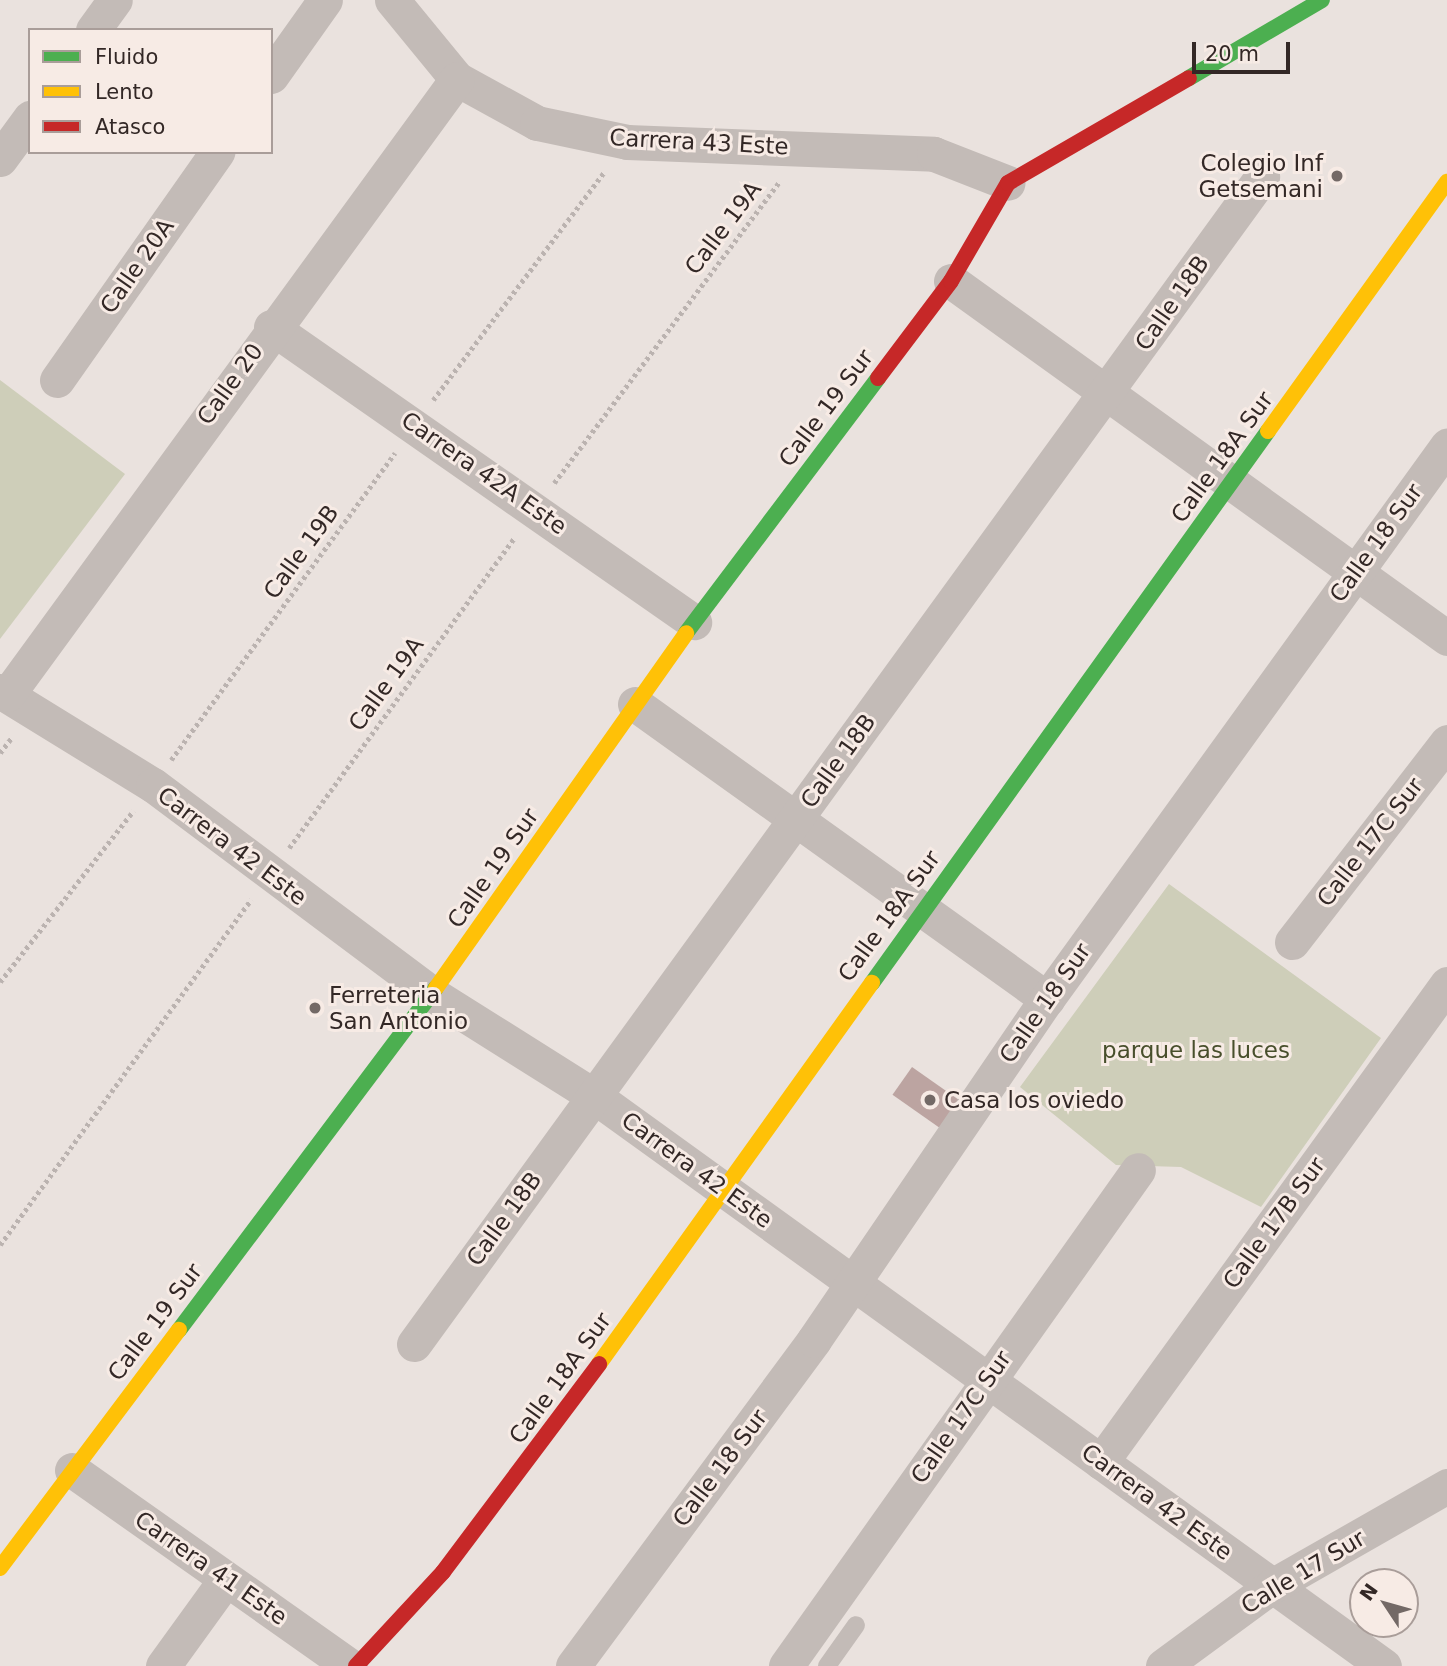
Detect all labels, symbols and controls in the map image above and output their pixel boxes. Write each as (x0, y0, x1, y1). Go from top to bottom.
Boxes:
legend (28, 28, 273, 154)
scale bar (1195, 28, 1293, 72)
text: 20 m (1205, 42, 1259, 66)
text: Fluido (95, 45, 158, 69)
text: Lento (95, 80, 154, 104)
text: Atasco (95, 115, 165, 139)
street label: Carrera 43 Este (609, 124, 789, 160)
place label: Colegio Inf Getsemani (1198, 149, 1323, 203)
marker: Colegio Inf Getsemani (1329, 168, 1345, 184)
street label: Calle 19A (679, 176, 767, 280)
street label: Calle 20A (94, 213, 180, 319)
street label: Calle 18B (1129, 250, 1215, 356)
street label: Calle 20 (191, 338, 269, 430)
street label: Calle 19 Sur (773, 344, 879, 472)
street label: Calle 18A Sur (1165, 386, 1279, 528)
street label: Carrera 42A Este (396, 406, 572, 540)
street label: Calle 18 Sur (1324, 478, 1428, 608)
street label: Calle 19B (258, 500, 344, 604)
street label: Calle 19A (343, 632, 429, 736)
street label: Calle 18B (795, 709, 881, 813)
street label: Calle 17C Sur (1311, 772, 1429, 912)
street label: Carrera 42 Este (152, 781, 312, 911)
street label: Calle 19 Sur (442, 803, 544, 933)
street label: Calle 18A Sur (832, 845, 946, 987)
street label: Calle 18 Sur (994, 938, 1096, 1068)
place label: Ferreteria San Antonio (329, 981, 468, 1035)
marker: Ferreteria San Antonio (307, 1000, 323, 1016)
park label: parque las luces (1102, 1036, 1290, 1064)
place label: Casa los oviedo (944, 1086, 1124, 1114)
marker: Casa los oviedo (922, 1092, 938, 1108)
street label: Carrera 42 Este (616, 1106, 778, 1234)
street label: Calle 17B Sur (1217, 1152, 1331, 1294)
street label: Calle 18B (461, 1167, 547, 1271)
street label: Calle 19 Sur (102, 1258, 208, 1386)
street label: Calle 18A Sur (503, 1307, 617, 1449)
street label: Calle 17C Sur (905, 1345, 1017, 1489)
street label: Calle 18 Sur (667, 1404, 773, 1532)
street label: Carrera 42 Este (1076, 1438, 1238, 1566)
street label: Carrera 41 Este (130, 1505, 292, 1631)
street label: Calle 17 Sur (1236, 1524, 1370, 1620)
north arrow (1349, 1568, 1419, 1638)
text: N (1355, 1579, 1382, 1605)

